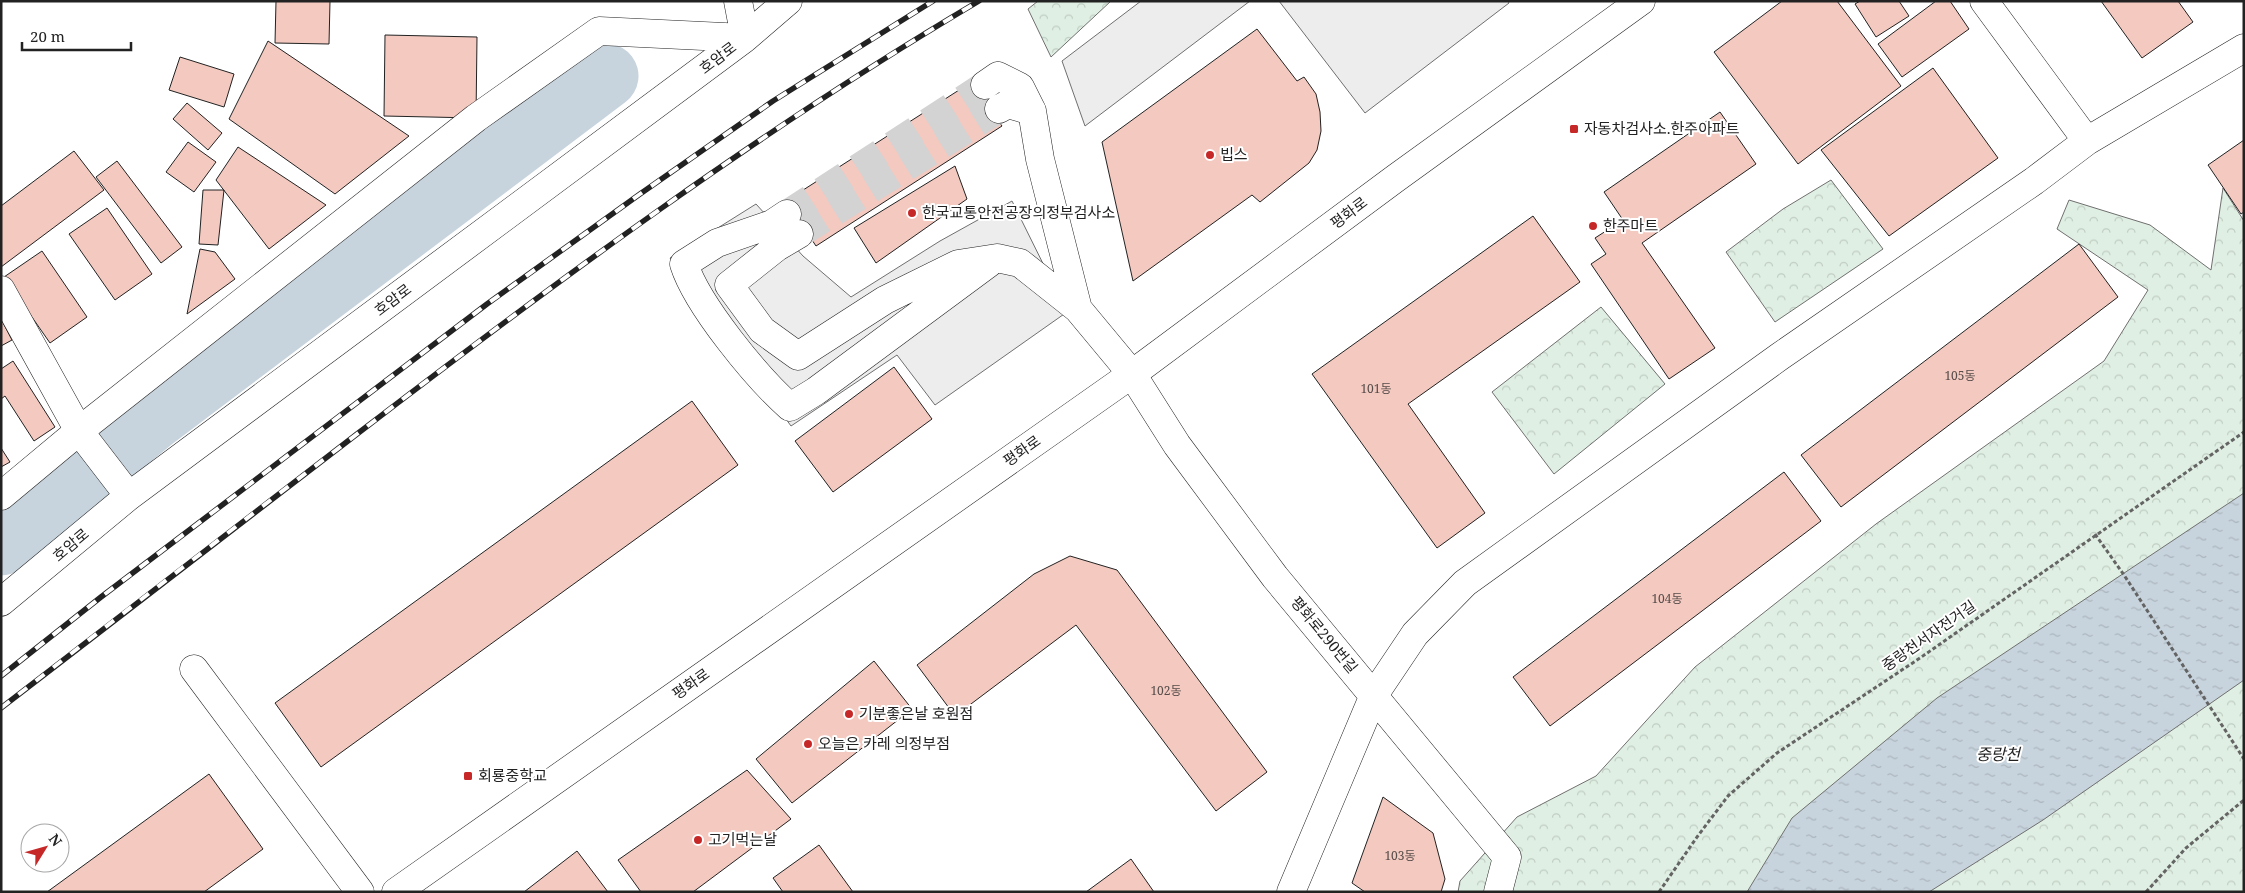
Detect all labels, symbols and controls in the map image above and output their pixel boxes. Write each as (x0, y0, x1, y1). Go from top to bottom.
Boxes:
scale bar (22, 20, 131, 52)
text: 20 m (30, 26, 65, 46)
street label: 호암로 (695, 37, 740, 78)
place label: 자동차검사소.한주아파트 (1584, 118, 1740, 138)
marker: 자동차검사소.한주아파트 (1568, 123, 1580, 135)
place label: 빕스 (1220, 144, 1248, 164)
marker: 빕스 (1204, 149, 1216, 161)
street label: 평화로 (1326, 192, 1371, 233)
place label: 한국교통안전공장의정부검사소 (922, 202, 1115, 222)
marker: 한국교통안전공장의정부검사소 (906, 207, 918, 219)
place label: 한주마트 (1603, 215, 1658, 235)
marker: 한주마트 (1587, 220, 1599, 232)
street label: 호암로 (370, 279, 415, 320)
house number: 105동 (1944, 367, 1976, 384)
house number: 101동 (1360, 380, 1392, 397)
street label: 평화로 (999, 430, 1044, 470)
street label: 호암로 (48, 523, 93, 565)
house number: 104동 (1651, 590, 1683, 607)
street label: 평화로290번길 (1287, 592, 1363, 677)
street label: 중랑천서자전거길 (1877, 595, 1979, 675)
street label: 평화로 (668, 663, 713, 703)
house number: 102동 (1150, 682, 1182, 699)
place label: 기분좋은날 호원점 (859, 703, 973, 723)
marker: 기분좋은날 호원점 (843, 708, 855, 720)
place label: 오늘은 카레 의정부점 (818, 733, 950, 753)
marker: 오늘은 카레 의정부점 (802, 738, 814, 750)
water label: 중랑천 (1976, 743, 2022, 765)
place label: 회룡중학교 (478, 765, 547, 785)
marker: 회룡중학교 (462, 770, 474, 782)
north arrow (20, 823, 70, 873)
place label: 고기먹는날 (708, 829, 777, 849)
text: N (45, 830, 67, 850)
marker: 고기먹는날 (692, 834, 704, 846)
house number: 103동 (1384, 847, 1416, 864)

